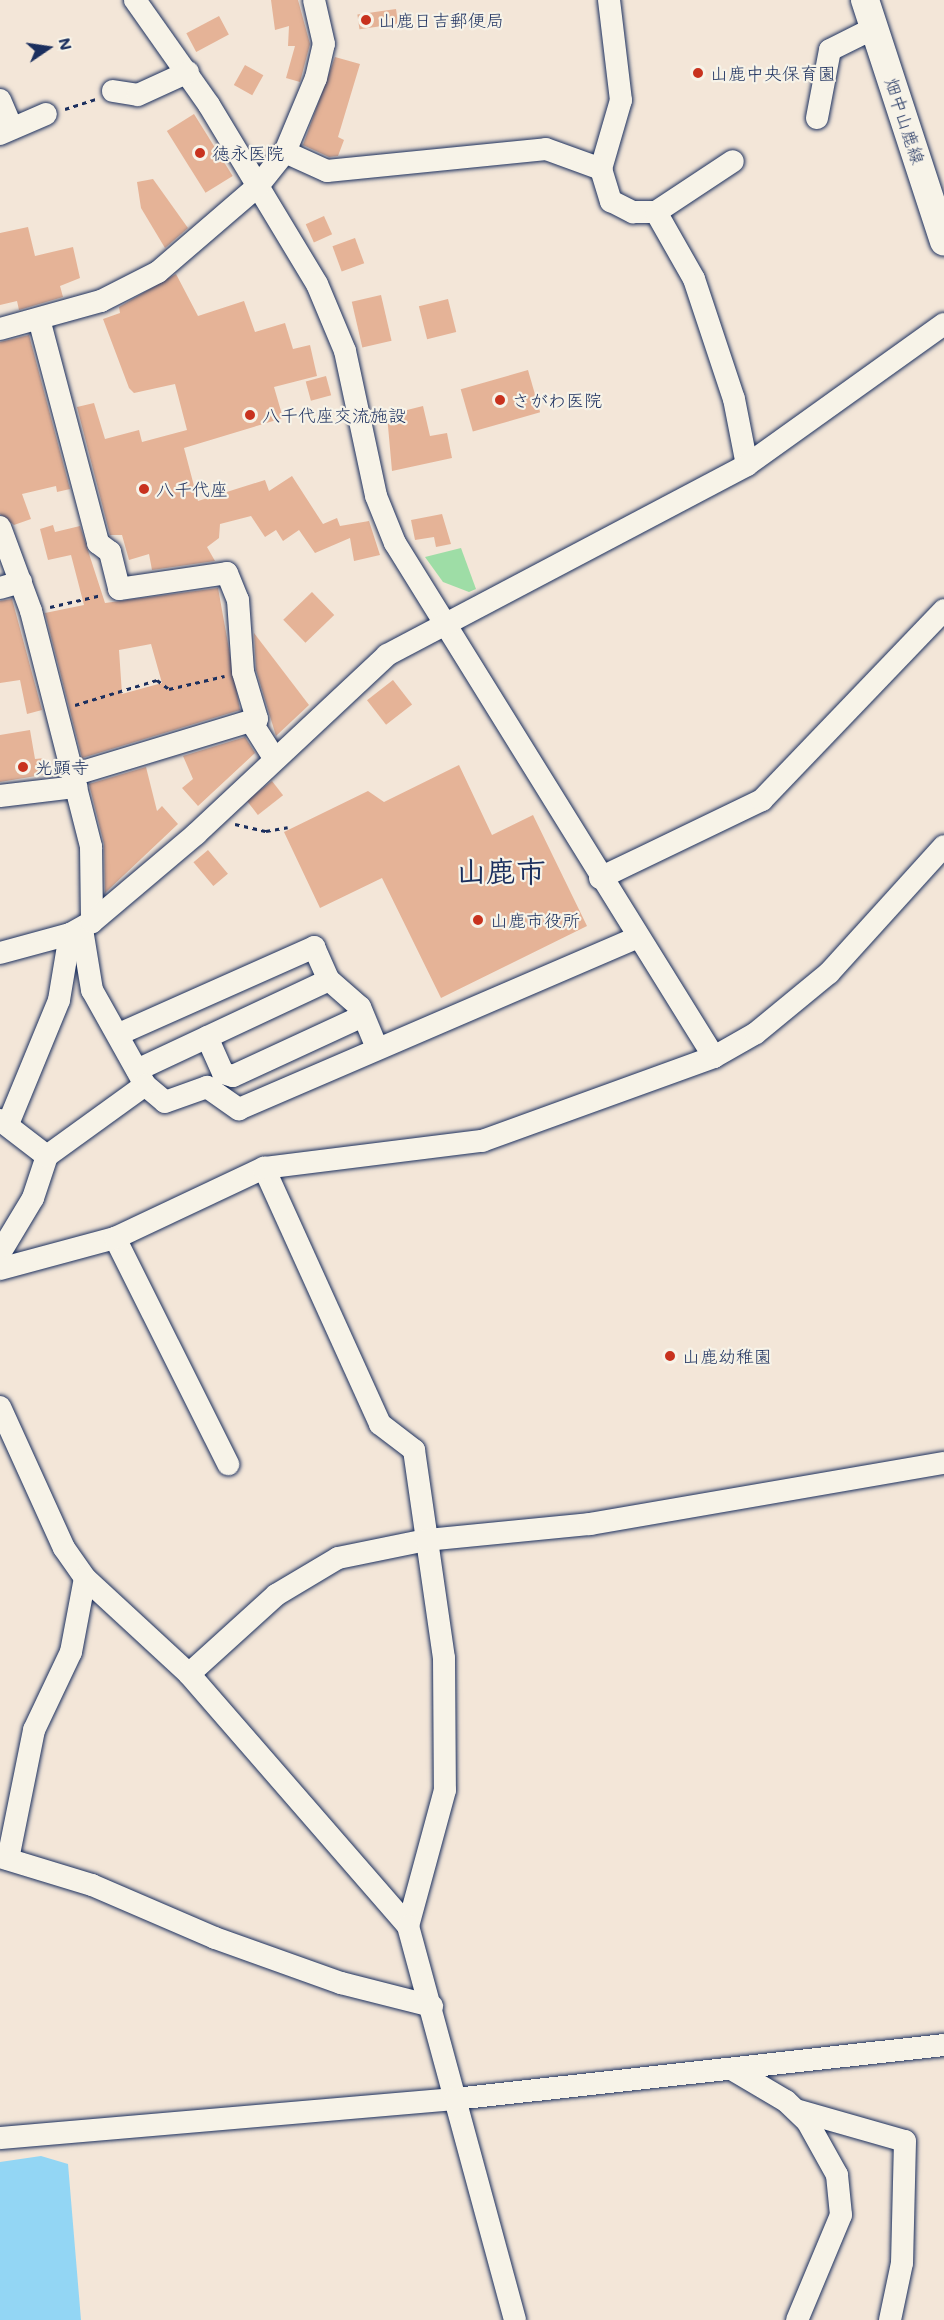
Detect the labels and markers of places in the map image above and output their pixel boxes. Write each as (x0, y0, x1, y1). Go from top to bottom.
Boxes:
place label: 山鹿日吉郵便局 (378, 9, 504, 31)
marker: 山鹿日吉郵便局 (359, 13, 373, 27)
place label: 山鹿中央保育園 (710, 62, 836, 84)
marker: 山鹿中央保育園 (691, 66, 705, 80)
place label: 徳永医院 (212, 142, 284, 164)
marker: 徳永医院 (193, 146, 207, 160)
place label: さがわ医院 (512, 389, 602, 411)
marker: さがわ医院 (493, 393, 507, 407)
place label: 八千代座交流施設 (262, 404, 406, 426)
marker: 八千代座交流施設 (243, 408, 257, 422)
place label: 八千代座 (156, 478, 228, 500)
marker: 八千代座 (137, 482, 151, 496)
place label: 光顕寺 (35, 756, 89, 778)
marker: 光顕寺 (16, 760, 30, 774)
place label: 山鹿市役所 (490, 909, 580, 931)
marker: 山鹿市役所 (471, 913, 485, 927)
place label: 山鹿幼稚園 (682, 1345, 772, 1367)
marker: 山鹿幼稚園 (663, 1349, 677, 1363)

